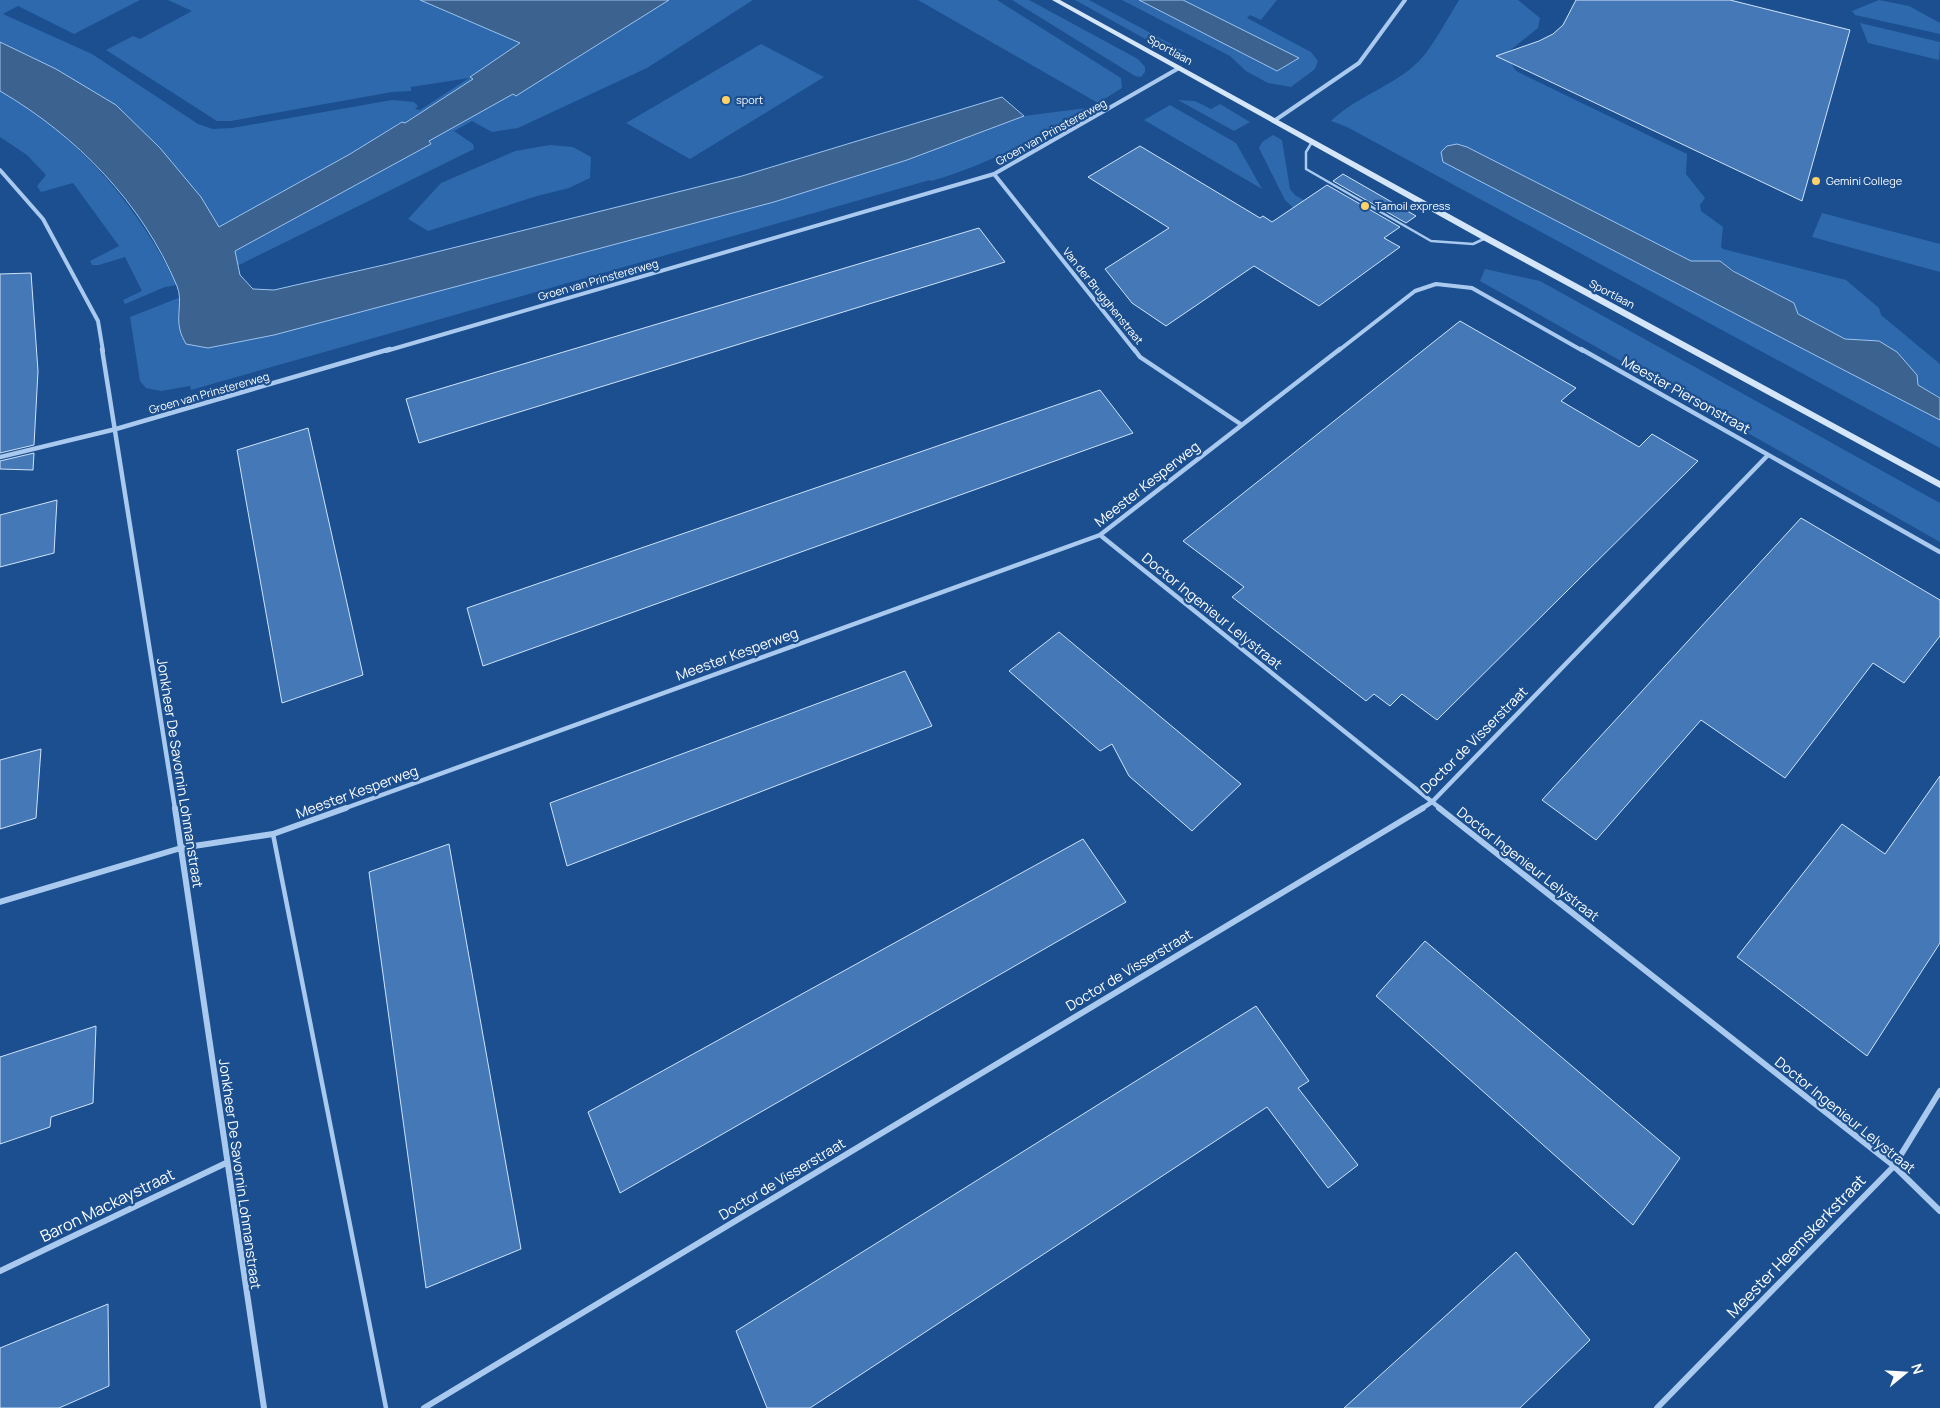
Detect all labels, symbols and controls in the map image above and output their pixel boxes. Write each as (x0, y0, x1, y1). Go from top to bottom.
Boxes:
street label: Sportlaan (1145, 31, 1196, 68)
place label: sport (736, 92, 763, 107)
marker: sport (720, 94, 732, 106)
street label: Groen van Prinstererweg (993, 95, 1109, 168)
place label: Gemini College (1826, 173, 1903, 188)
marker: Gemini College (1810, 175, 1822, 187)
place label: Tamoil express (1375, 198, 1451, 213)
marker: Tamoil express (1359, 200, 1371, 212)
street label: Van der Brugghenstraat (1060, 244, 1147, 347)
street label: Groen van Prinstererweg (536, 255, 660, 304)
street label: Sportlaan (1587, 275, 1638, 312)
street label: Meester Piersonstraat (1619, 351, 1754, 438)
street label: Groen van Prinstererweg (147, 368, 271, 417)
street label: Meester Kesperweg (1090, 437, 1203, 531)
street label: Doctor Ingenieur Lelystraat (1138, 548, 1287, 673)
street label: Meester Kesperweg (673, 623, 800, 684)
street label: Jonkheer De Savornin Lohmanstraat (153, 657, 208, 890)
street label: Doctor de Visserstraat (1416, 682, 1532, 797)
street label: Meester Kesperweg (293, 761, 420, 822)
street label: Doctor Ingenieur Lelystraat (1453, 802, 1604, 925)
street label: Doctor de Visserstraat (1062, 924, 1196, 1015)
street label: Doctor Ingenieur Lelystraat (1771, 1052, 1920, 1177)
street label: Jonkheer De Savornin Lohmanstraat (215, 1057, 266, 1291)
street label: Doctor de Visserstraat (715, 1133, 849, 1224)
street label: Baron Mackaystraat (36, 1163, 178, 1247)
street label: Meester Heemskerkstraat (1722, 1169, 1870, 1323)
north arrow (1880, 1348, 1930, 1398)
text: N (1907, 1361, 1928, 1377)

